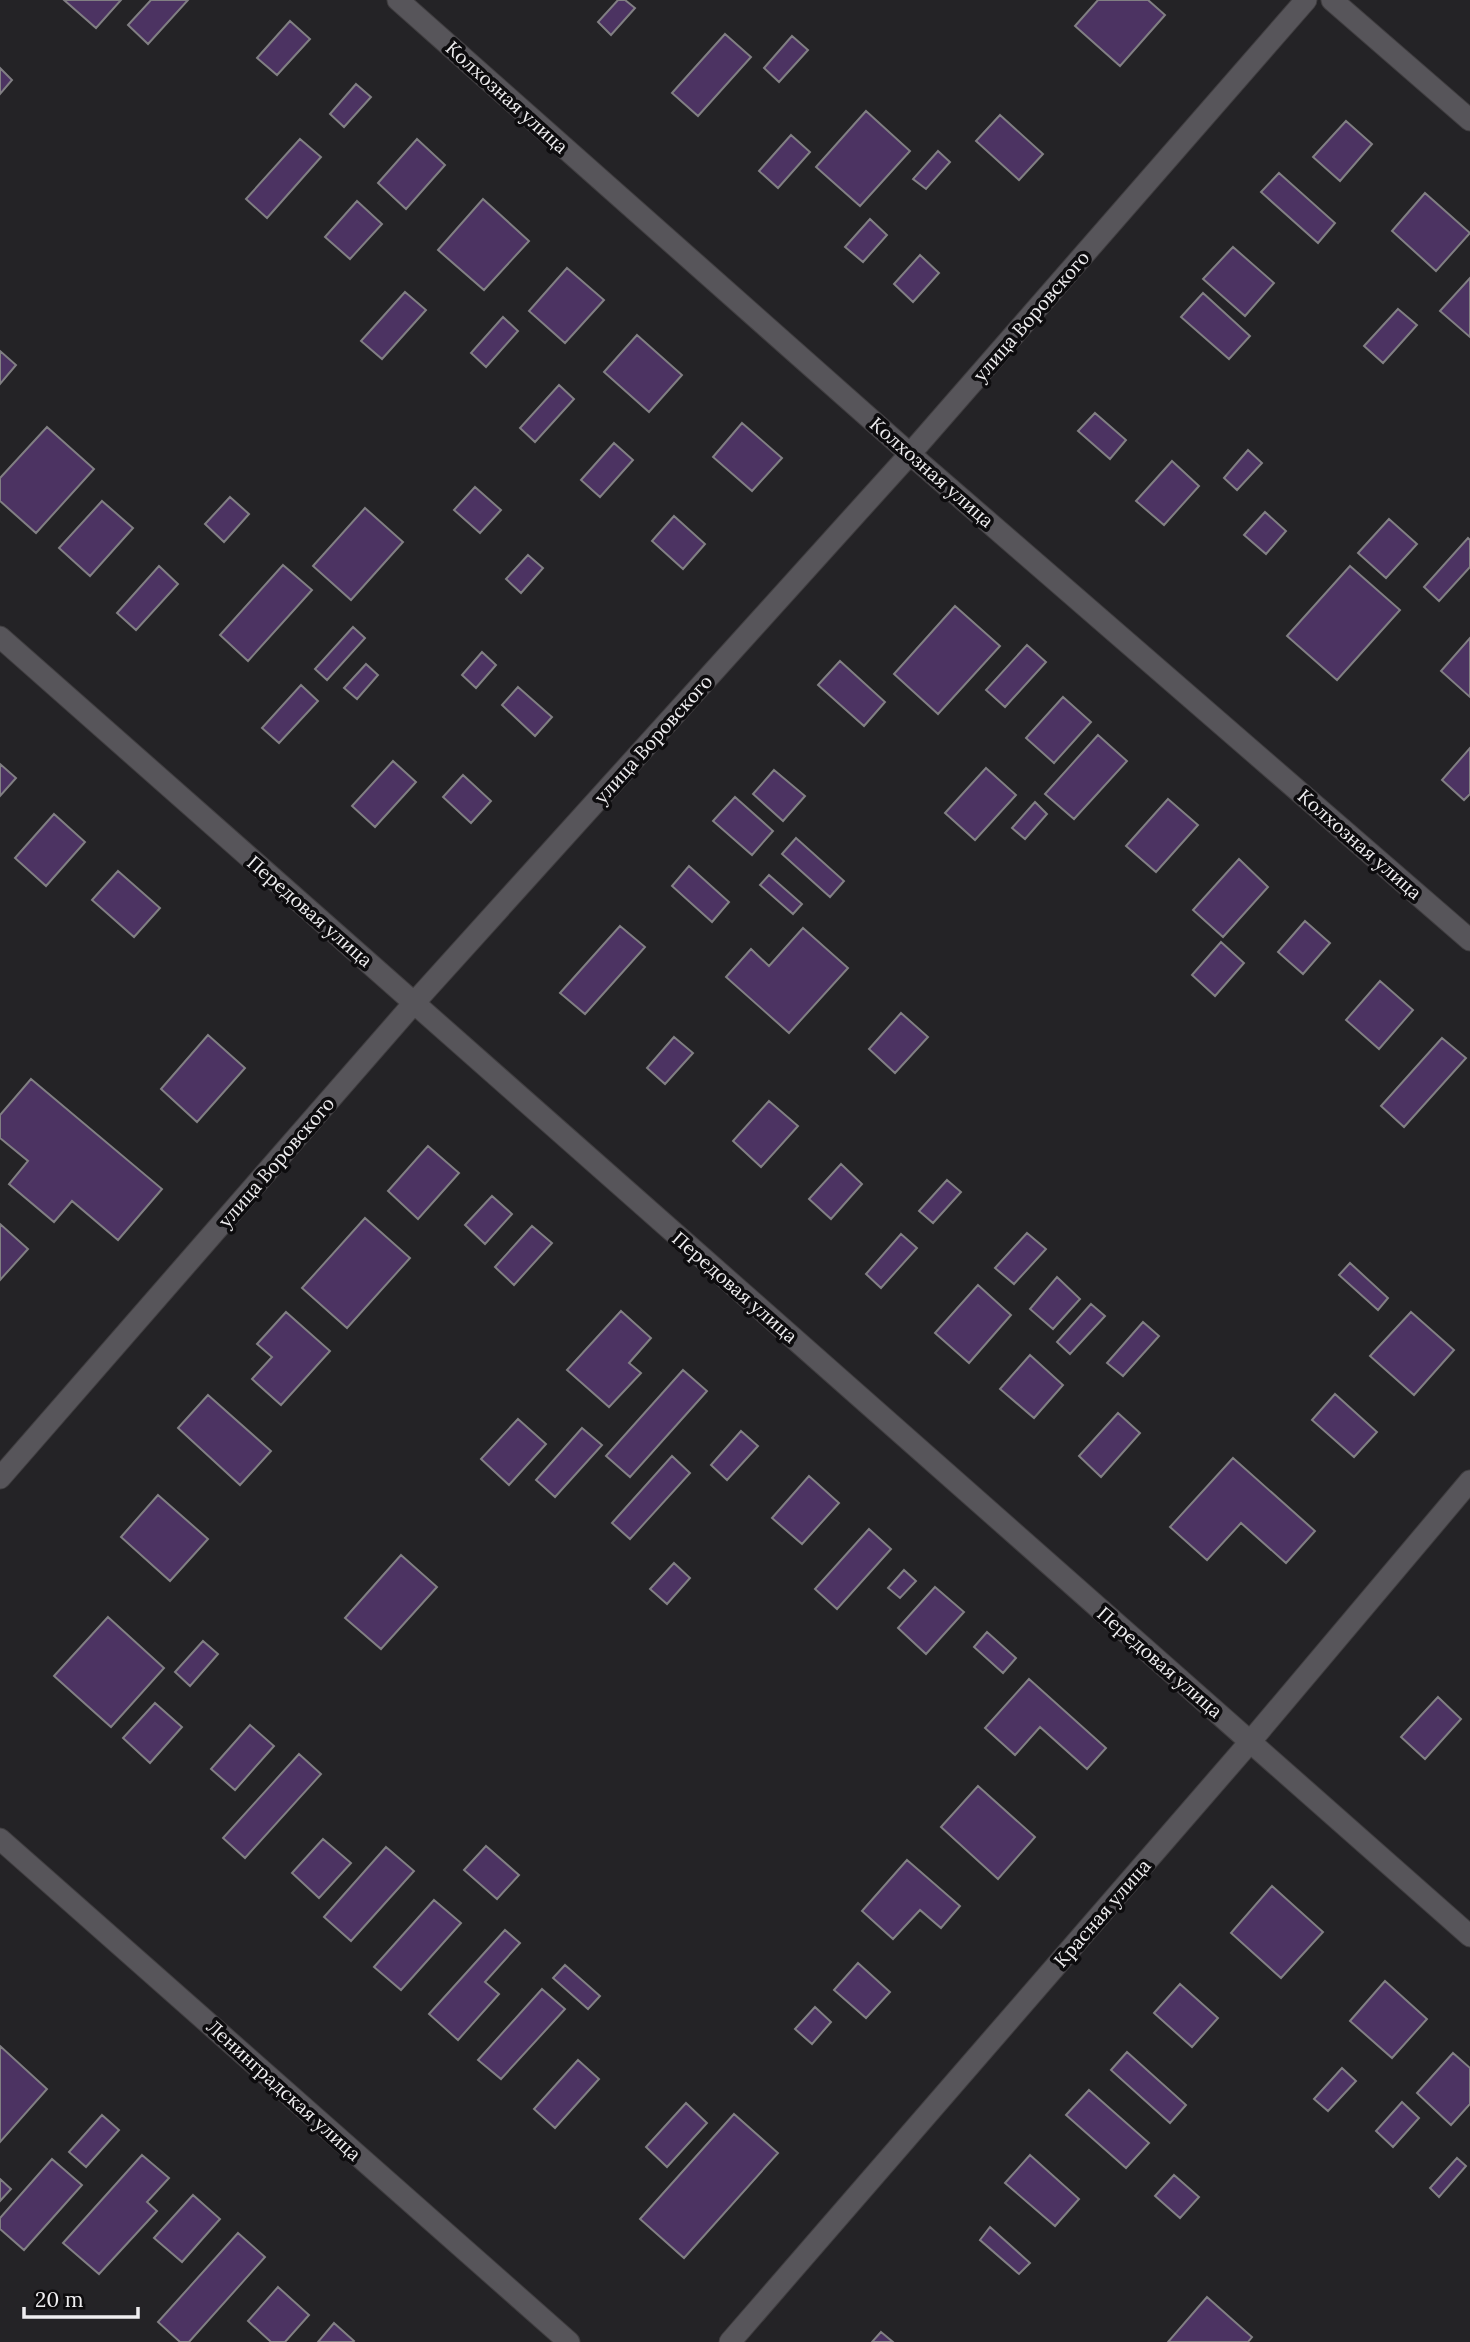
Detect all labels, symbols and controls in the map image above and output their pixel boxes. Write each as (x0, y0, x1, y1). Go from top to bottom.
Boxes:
street label: Колхозная улица (441, 36, 573, 158)
street label: улица Воровского (968, 246, 1094, 386)
street label: Колхозная улица (865, 412, 999, 533)
street label: улица Воровского (589, 669, 717, 809)
street label: Колхозная улица (1293, 784, 1427, 905)
street label: Передовая улица (242, 850, 378, 972)
street label: улица Воровского (213, 1092, 339, 1232)
street label: Передовая улица (667, 1226, 803, 1348)
street label: Передовая улица (1092, 1601, 1228, 1723)
street label: Красная улица (1048, 1854, 1156, 1972)
street label: Ленинградская улица (202, 2014, 366, 2166)
scale bar (24, 2276, 138, 2320)
text: 20 m (35, 2286, 84, 2313)

